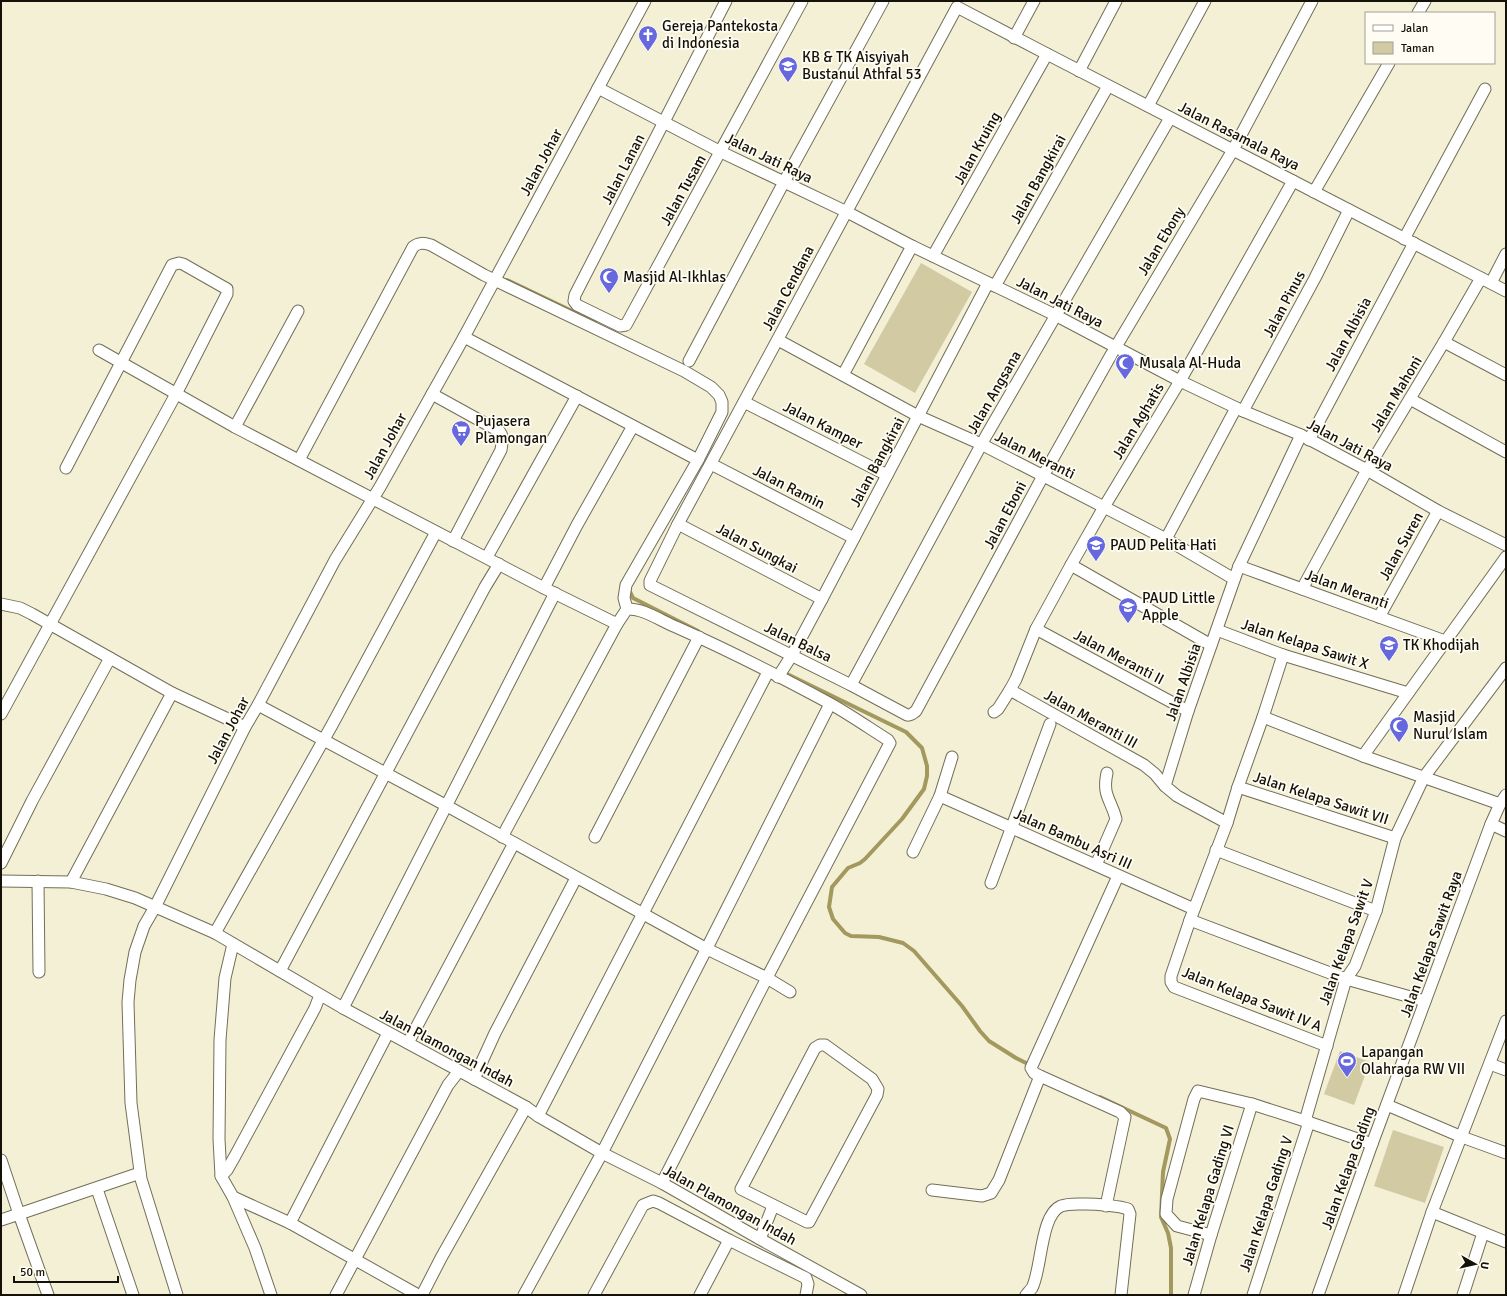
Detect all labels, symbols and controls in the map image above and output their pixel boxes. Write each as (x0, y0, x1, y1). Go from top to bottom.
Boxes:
legend (1365, 12, 1495, 64)
place label: Gereja Pantekosta di Indonesia (662, 17, 778, 52)
text: Jalan (1401, 21, 1428, 36)
church icon: Gereja Pantekosta di Indonesia (637, 24, 659, 52)
text: Taman (1401, 41, 1434, 56)
place label: KB & TK Aisyiyah Bustanul Athfal 53 (802, 48, 922, 83)
school or university icon: KB & TK Aisyiyah Bustanul Athfal 53 (777, 55, 799, 83)
street label: Jalan Rasamala Raya (1175, 98, 1303, 174)
street label: Jalan Kruing (950, 108, 1004, 187)
street label: Jalan Johar (516, 125, 566, 199)
street label: Jalan Jati Raya (722, 129, 816, 187)
street label: Jalan Lanan (598, 131, 648, 207)
street label: Jalan Bangkirai (1006, 131, 1070, 227)
street label: Jalan Tusam (656, 152, 710, 228)
street label: Jalan Ebony (1134, 204, 1188, 278)
street label: Jalan Cendana (758, 243, 818, 333)
mosque icon: Masjid Al-Ikhlas (598, 266, 620, 294)
street label: Jalan Pinus (1259, 267, 1309, 340)
place label: Masjid Al-Ikhlas (623, 268, 726, 286)
street label: Jalan Jati Raya (1014, 272, 1106, 332)
street label: Jalan Albisia (1321, 294, 1375, 374)
street label: Jalan Angsana (963, 347, 1025, 437)
mosque icon: Musala Al-Huda (1114, 352, 1136, 380)
street label: Jalan Mahoni (1366, 353, 1426, 435)
place label: Musala Al-Huda (1139, 354, 1241, 372)
street label: Jalan Aghatis (1108, 379, 1168, 463)
street label: Jalan Kamper (780, 397, 866, 453)
street label: Jalan Johar (359, 409, 411, 482)
place label: Pujasera Plamongan (475, 412, 547, 447)
street label: Jalan Bangkirai (846, 414, 908, 510)
street label: Jalan Jati Raya (1304, 415, 1396, 475)
supermarket icon: Pujasera Plamongan (450, 419, 472, 447)
street label: Jalan Meranti (992, 427, 1078, 483)
street label: Jalan Ramin (750, 461, 828, 513)
street label: Jalan Eboni (980, 478, 1030, 552)
street label: Jalan Suren (1375, 509, 1427, 583)
street label: Jalan Sungkai (713, 519, 801, 577)
school or university icon: PAUD Pelita Hati (1085, 534, 1107, 562)
place label: PAUD Pelita Hati (1110, 536, 1217, 554)
street label: Jalan Meranti (1303, 566, 1391, 612)
place label: PAUD Little Apple (1142, 589, 1215, 624)
school or university icon: PAUD Little Apple (1117, 596, 1139, 624)
street label: Jalan Kelapa Sawit X (1239, 615, 1371, 673)
street label: Jalan Balsa (761, 618, 835, 666)
street label: Jalan Meranti II (1071, 626, 1167, 688)
school or university icon: TK Khodijah (1378, 634, 1400, 662)
place label: TK Khodijah (1403, 636, 1479, 654)
street label: Jalan Albisia (1161, 641, 1205, 723)
street label: Jalan Meranti III (1041, 686, 1141, 752)
street label: Jalan Johar (203, 693, 253, 767)
place label: Masjid Nurul Islam (1413, 708, 1488, 743)
mosque icon: Masjid Nurul Islam (1388, 715, 1410, 743)
street label: Jalan Kelapa Sawit VII (1251, 768, 1391, 828)
street label: Jalan Bambu Asri III (1011, 805, 1135, 873)
street label: Jalan Kelapa Sawit Raya (1396, 868, 1466, 1020)
street label: Jalan Kelapa Sawit V (1315, 876, 1377, 1007)
street label: Jalan Kelapa Sawit IV A (1179, 963, 1325, 1035)
street label: Jalan Plamongan Indah (377, 1005, 517, 1091)
place label: Lapangan Olahraga RW VII (1361, 1043, 1465, 1078)
sports icon: Lapangan Olahraga RW VII (1336, 1050, 1358, 1078)
street label: Jalan Kelapa Gading (1317, 1104, 1379, 1232)
street label: Jalan Kelapa Gading VI (1178, 1122, 1238, 1268)
street label: Jalan Kelapa Gading V (1236, 1133, 1297, 1274)
street label: Jalan Plamongan Indah (660, 1161, 800, 1249)
north arrow (1455, 1244, 1495, 1284)
scale bar (14, 1258, 118, 1284)
text: U (1477, 1261, 1491, 1270)
text: 50 m (20, 1265, 45, 1280)

